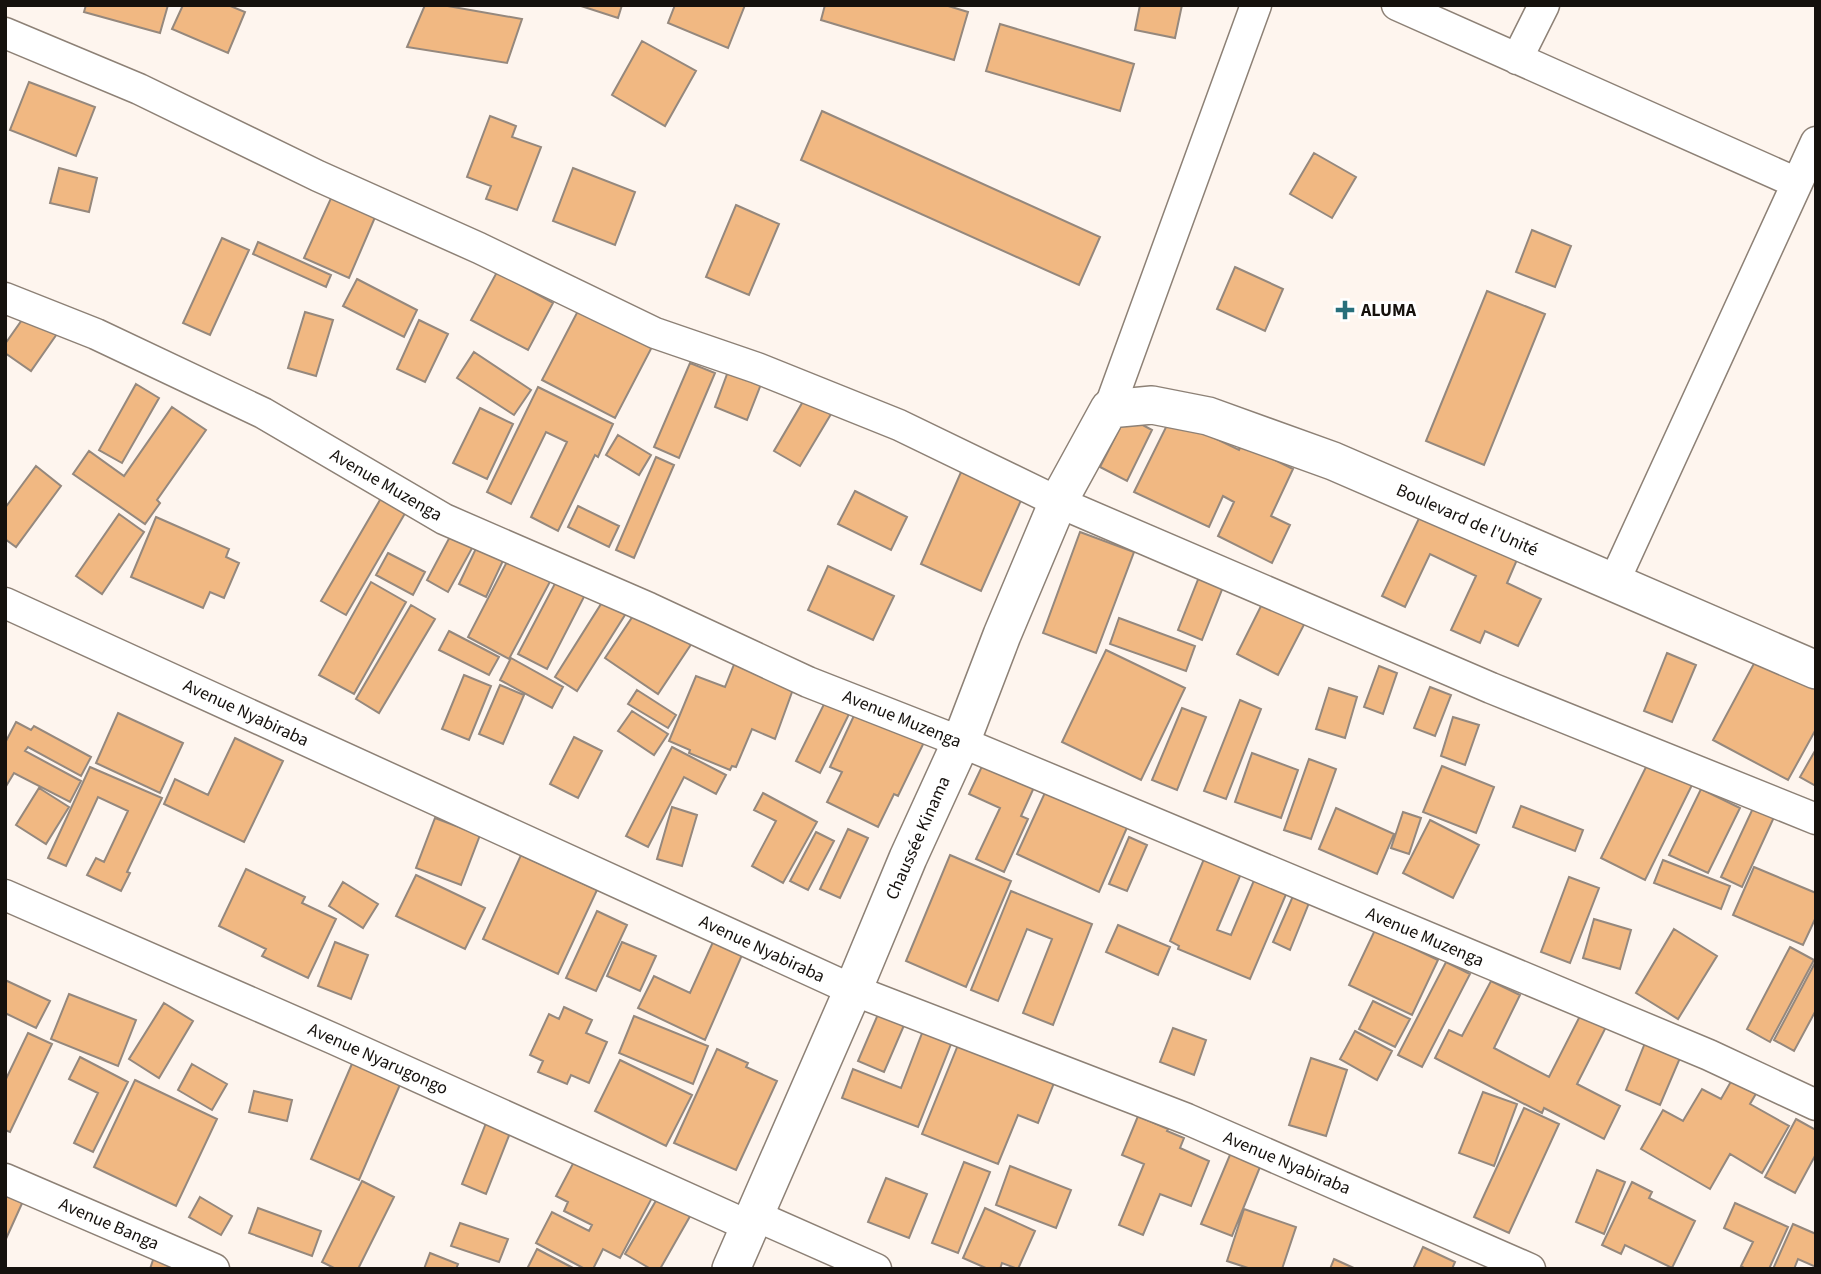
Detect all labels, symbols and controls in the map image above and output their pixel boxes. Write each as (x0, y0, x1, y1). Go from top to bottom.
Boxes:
place label: ALUMA (1360, 298, 1417, 323)
marker: ALUMA (1335, 300, 1355, 320)
street label: Avenue Muzenga (325, 443, 447, 527)
street label: Boulevard de l'Unité (1392, 478, 1542, 563)
street label: Avenue Nyabiraba (179, 673, 313, 753)
street label: Avenue Muzenga (839, 684, 965, 754)
street label: Chaussée Kinama (879, 772, 957, 904)
street label: Avenue Muzenga (1362, 901, 1488, 973)
street label: Avenue Nyabiraba (695, 909, 829, 989)
street label: Avenue Nyarugongo (304, 1017, 452, 1101)
street label: Avenue Nyabiraba (1220, 1125, 1354, 1201)
street label: Avenue Banga (55, 1192, 163, 1256)

